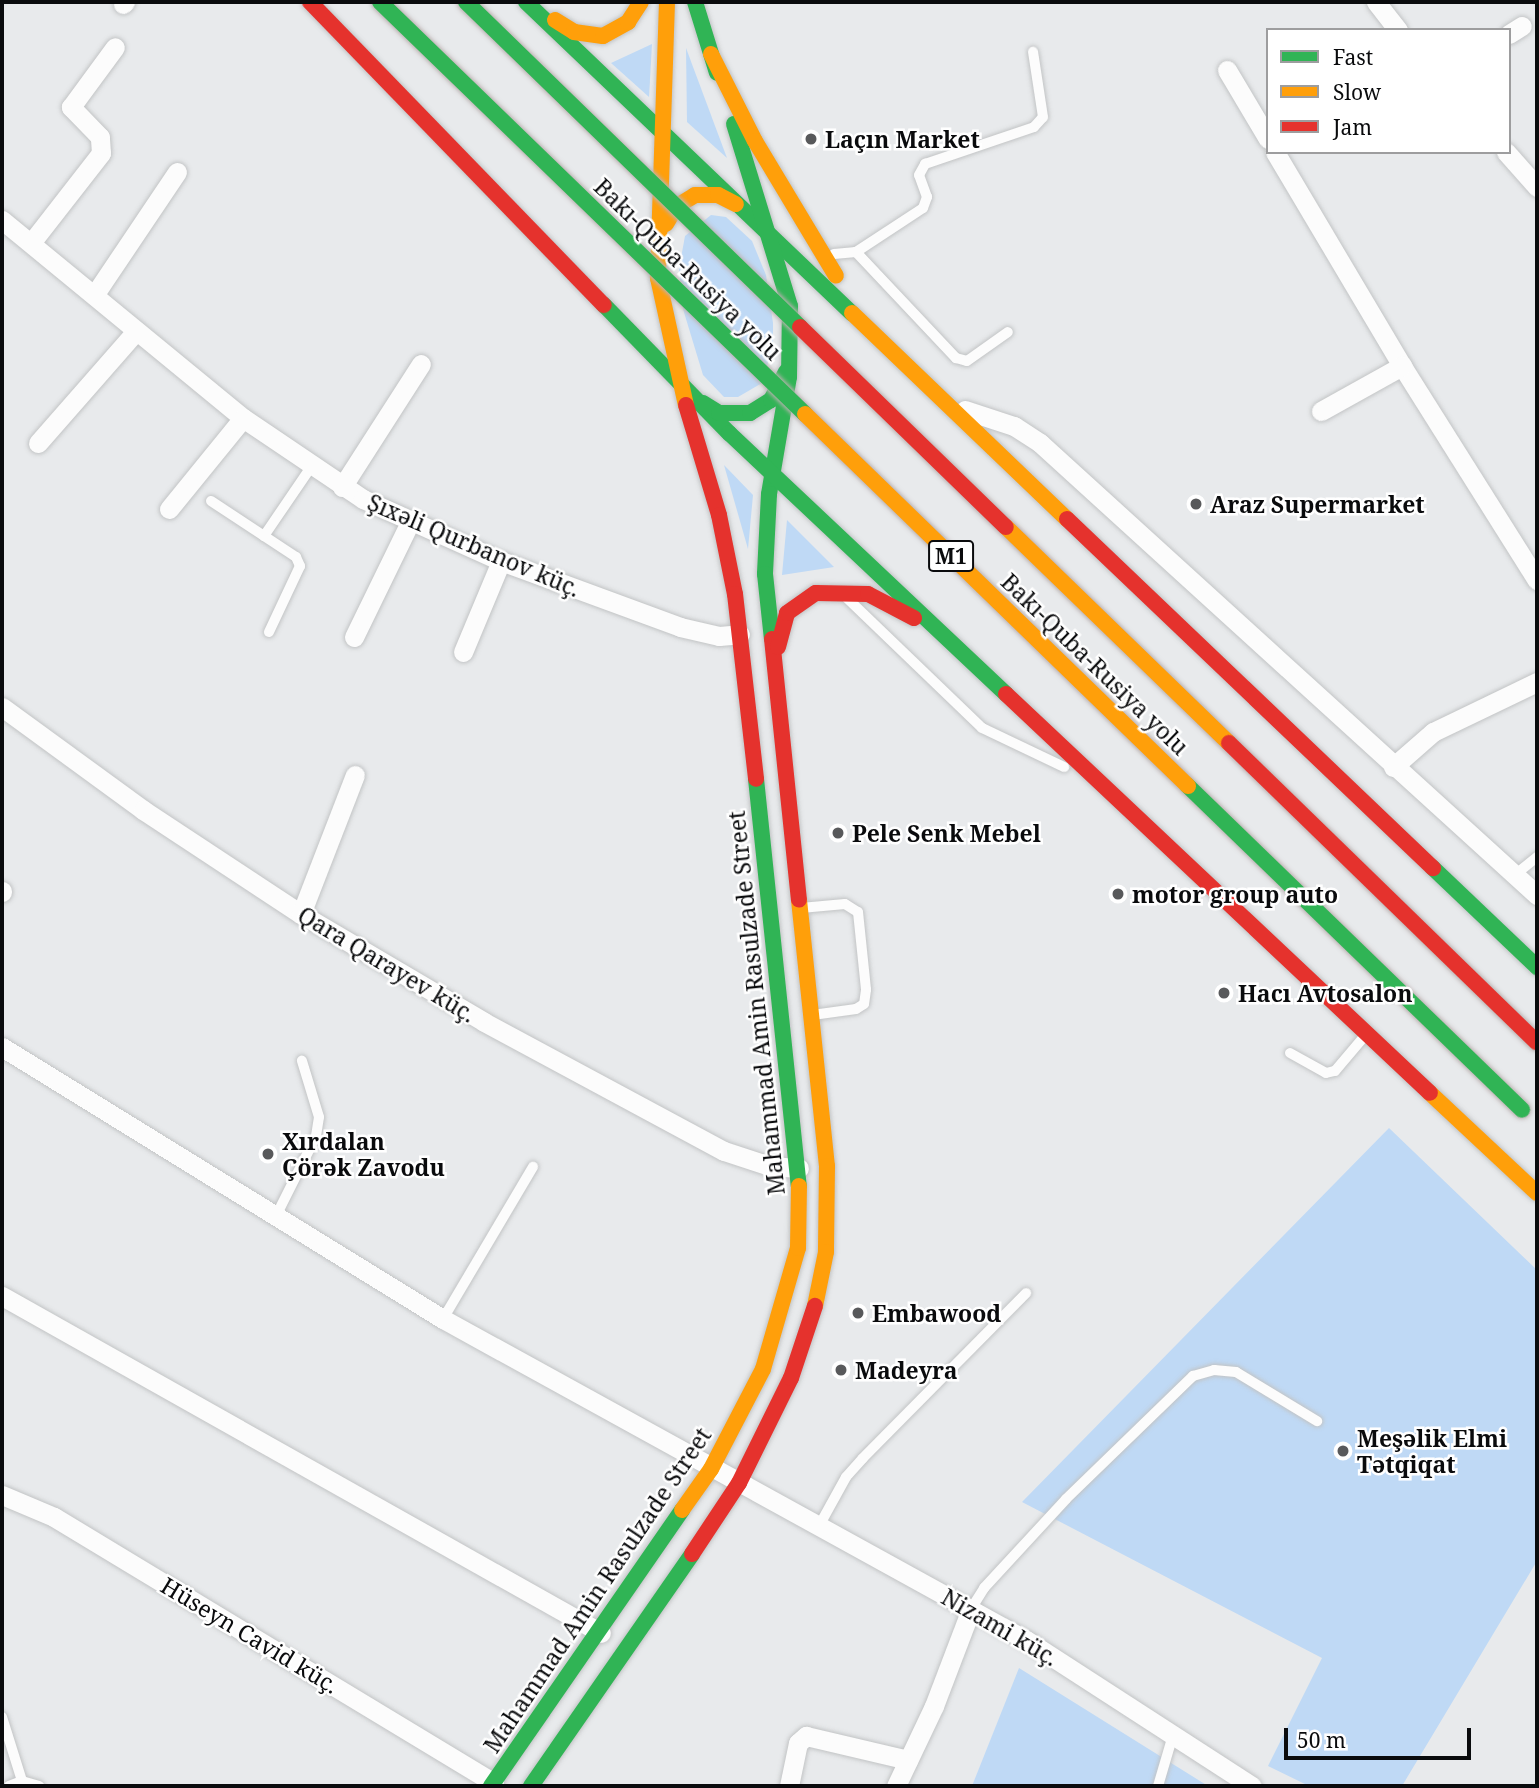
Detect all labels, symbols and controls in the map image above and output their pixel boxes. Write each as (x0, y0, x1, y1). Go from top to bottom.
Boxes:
legend (1266, 28, 1511, 154)
text: Fast (1333, 43, 1373, 71)
text: Slow (1333, 78, 1381, 106)
text: Jam (1333, 113, 1372, 141)
place label: Laçın Market (825, 125, 980, 153)
marker: Laçın Market (803, 131, 819, 147)
street label: Bakı-Quba-Rusiya yolu (589, 173, 787, 365)
street label: Şıxəli Qurbanov küç. (364, 488, 584, 602)
place label: Araz Supermarket (1210, 490, 1425, 518)
marker: Araz Supermarket (1188, 496, 1204, 512)
road number: M1 (926, 538, 976, 574)
street label: Bakı-Quba-Rusiya yolu (996, 568, 1194, 760)
street label: Mahammad Amin Rasulzade Street (722, 810, 790, 1196)
place label: Pele Senk Mebel (852, 819, 1041, 847)
marker: Pele Senk Mebel (830, 825, 846, 841)
place label: motor group auto (1132, 880, 1338, 908)
marker: motor group auto (1110, 886, 1126, 902)
street label: Qara Qarayev küç. (293, 900, 481, 1028)
place label: Hacı Avtosalon (1238, 979, 1413, 1007)
marker: Hacı Avtosalon (1216, 985, 1232, 1001)
place label: Xırdalan Çörək Zavodu (282, 1127, 445, 1181)
marker: Xırdalan Çörək Zavodu (260, 1146, 276, 1162)
place label: Embawood (872, 1299, 1001, 1327)
marker: Embawood (850, 1305, 866, 1321)
place label: Madeyra (855, 1356, 957, 1384)
marker: Madeyra (833, 1362, 849, 1378)
street label: Mahammad Amin Rasulzade Street (478, 1422, 716, 1758)
place label: Meşəlik Elmi Tətqiqat (1357, 1424, 1507, 1478)
marker: Meşəlik Elmi Tətqiqat (1335, 1443, 1351, 1459)
street label: Hüseyn Cavid küç. (156, 1571, 344, 1699)
street label: Nizami küç. (937, 1583, 1063, 1671)
scale bar (1287, 1714, 1474, 1758)
text: 50 m (1297, 1726, 1346, 1754)

